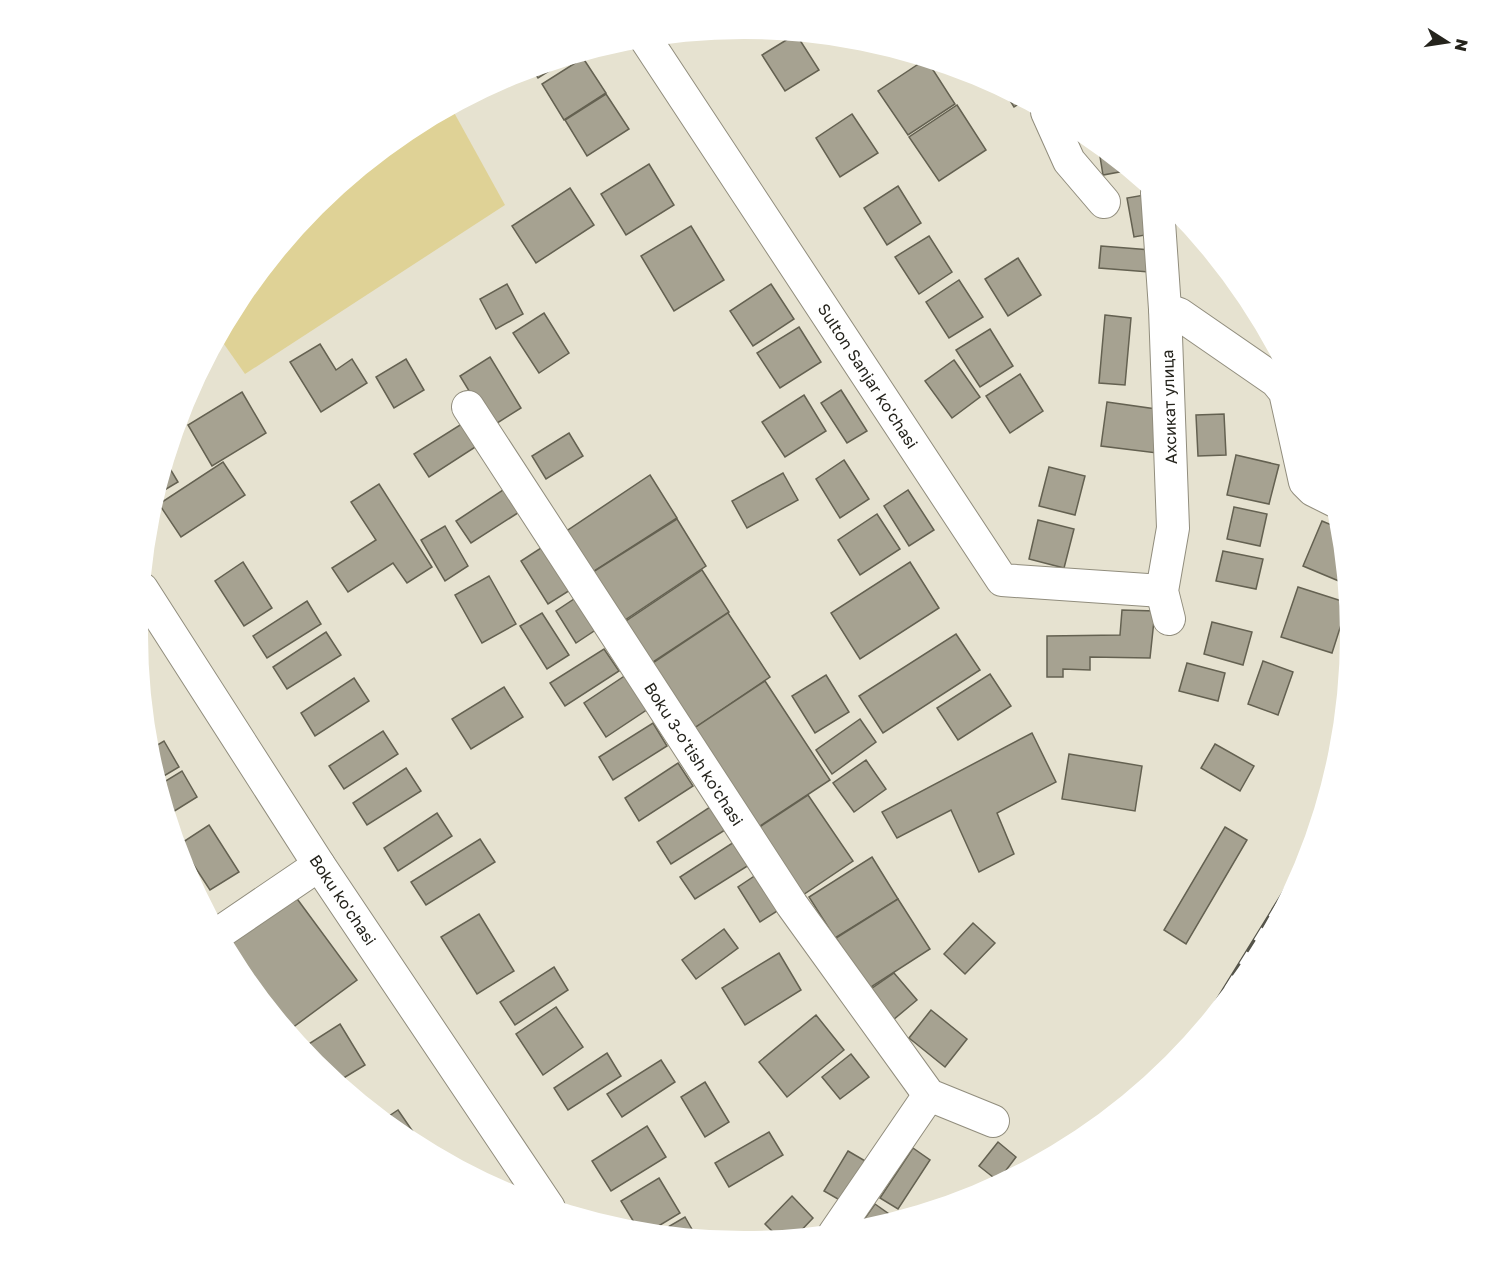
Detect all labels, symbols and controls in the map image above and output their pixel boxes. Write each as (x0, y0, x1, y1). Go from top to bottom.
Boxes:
north arrow (1417, 12, 1477, 72)
text: N (1451, 37, 1473, 53)
street label: Sulton Sanjar ko'chasi (814, 300, 922, 452)
street label: Ахсикат улица (1157, 349, 1181, 465)
street label: Boku 3-o'tish ko'chasi (640, 679, 748, 829)
street label: Boku ko'chasi (305, 851, 381, 949)

